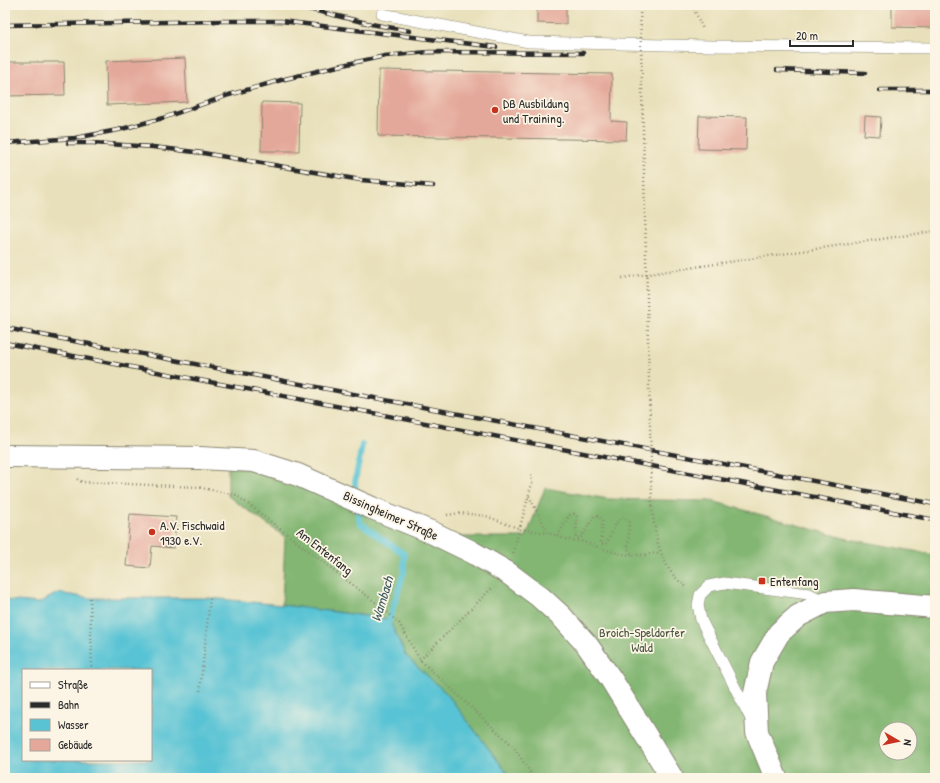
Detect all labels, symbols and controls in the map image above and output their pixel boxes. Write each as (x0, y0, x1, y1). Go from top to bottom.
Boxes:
scale bar (790, 22, 853, 48)
text: 20 m (796, 27, 818, 44)
place label: DB Ausbildung und Training. (503, 94, 569, 127)
marker: DB Ausbildung und Training. (490, 105, 500, 115)
street label: Bissingheimer Straße (341, 486, 441, 544)
place label: A.V. Fischwaid 1930 e.V. (160, 516, 225, 549)
street label: Am Entenfang (293, 523, 357, 579)
marker: A.V. Fischwaid 1930 e.V. (147, 527, 157, 537)
place label: Entenfang (770, 572, 819, 590)
water label: Wambach (366, 573, 398, 624)
marker: Entenfang (757, 576, 767, 586)
park label: Broich-Speldorfer Wald (599, 623, 685, 656)
legend (22, 669, 152, 761)
text: Straße (58, 676, 88, 693)
text: Bahn (58, 696, 79, 713)
text: Wasser (58, 716, 89, 733)
north arrow (878, 721, 918, 761)
text: Gebäude (58, 736, 93, 753)
text: N (900, 739, 915, 747)

